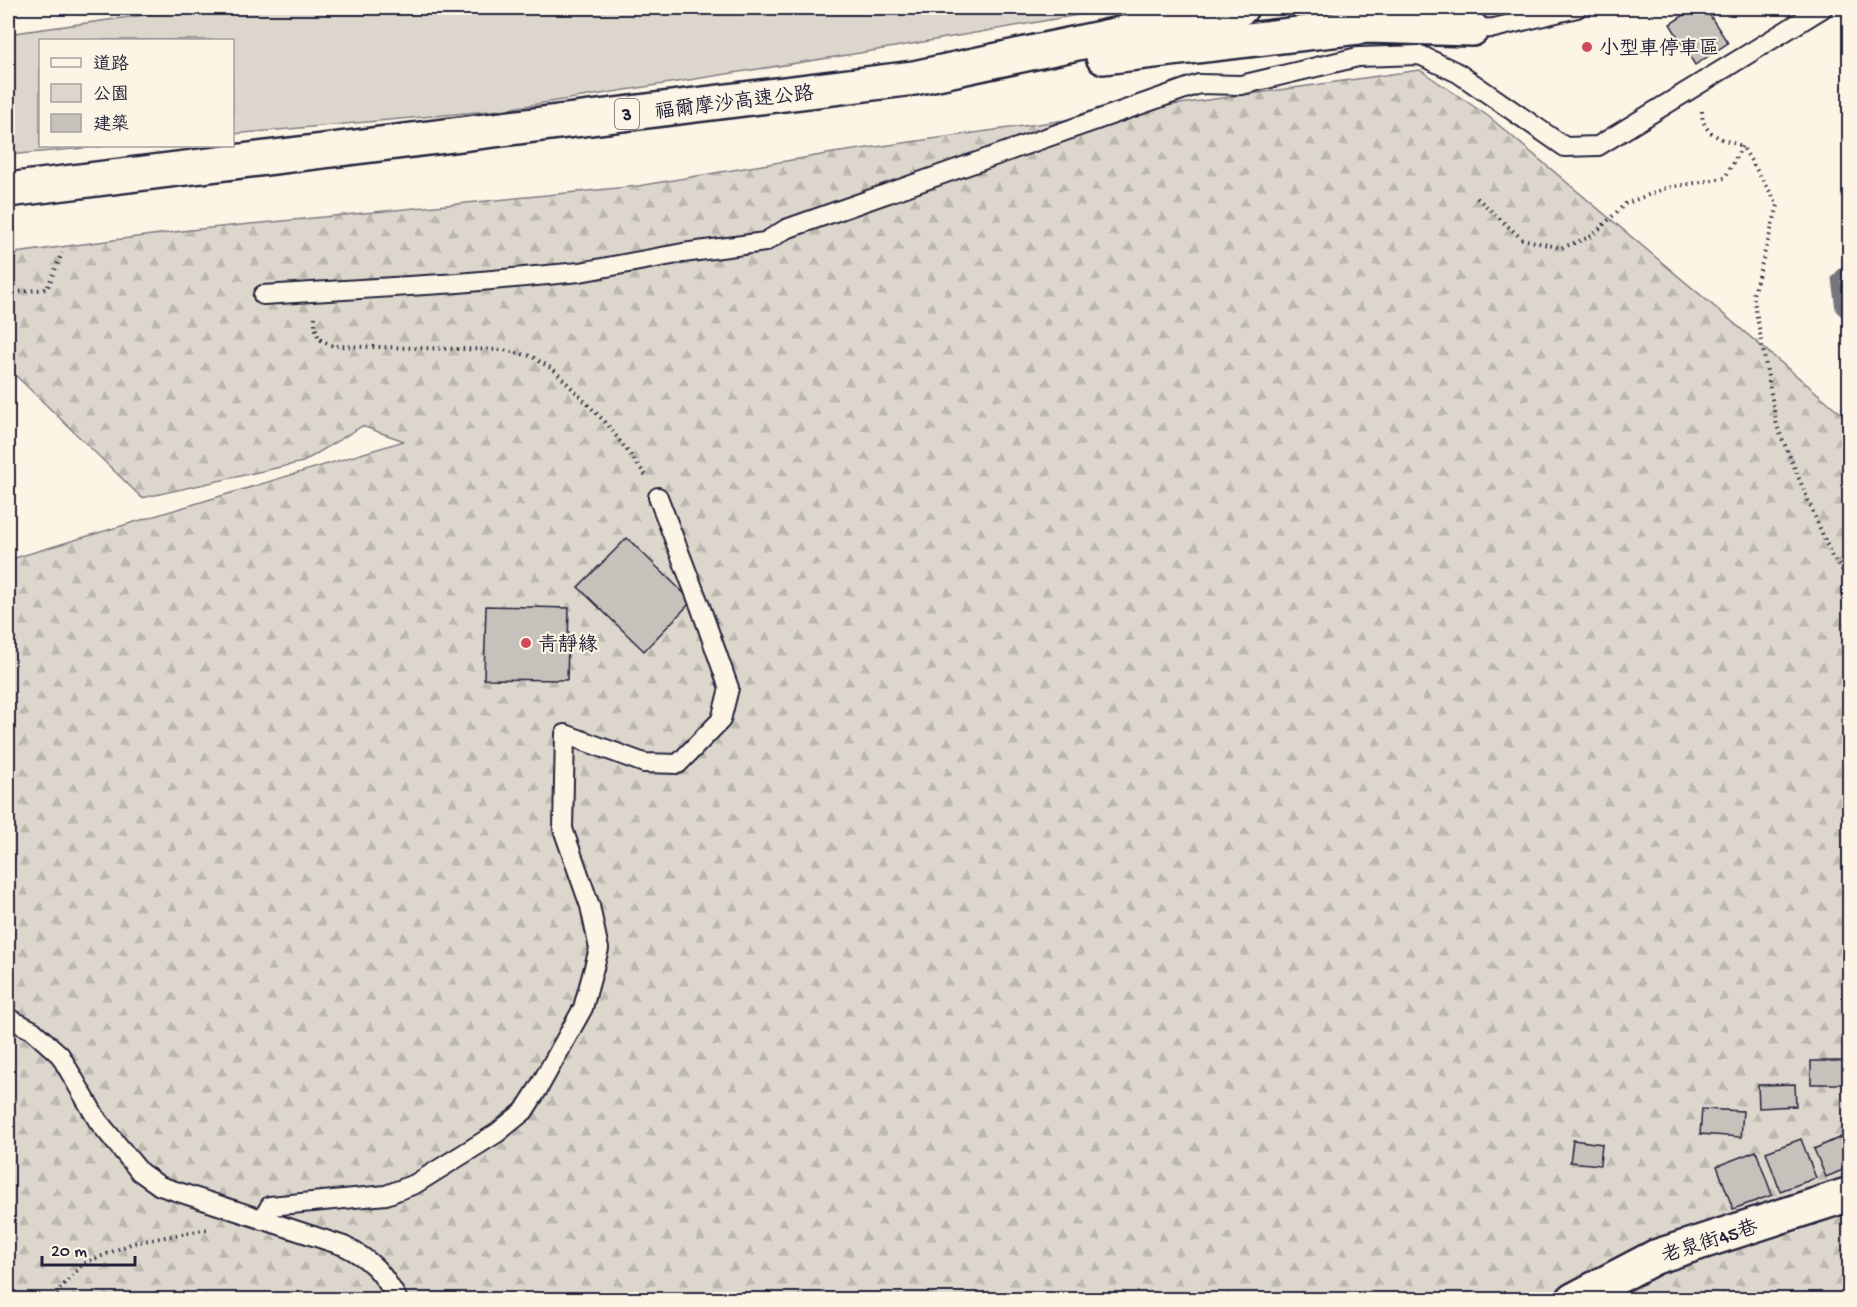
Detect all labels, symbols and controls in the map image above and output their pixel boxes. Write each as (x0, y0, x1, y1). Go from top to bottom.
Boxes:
place label: 小型車停車區 (1599, 37, 1719, 62)
legend (39, 39, 234, 147)
marker: 小型車停車區 (1580, 40, 1594, 54)
text: 道路 (93, 54, 129, 76)
street label: 福爾摩沙高速公路 (653, 81, 816, 126)
text: 公園 (93, 85, 129, 106)
road number: 3 (615, 99, 639, 129)
text: 建築 (93, 114, 129, 136)
place label: 青靜緣 (538, 633, 598, 658)
marker: 青靜緣 (519, 636, 533, 650)
street label: 老泉街45巷 (1658, 1215, 1762, 1270)
scale bar (42, 1229, 135, 1267)
text: 20 m (51, 1242, 87, 1263)

